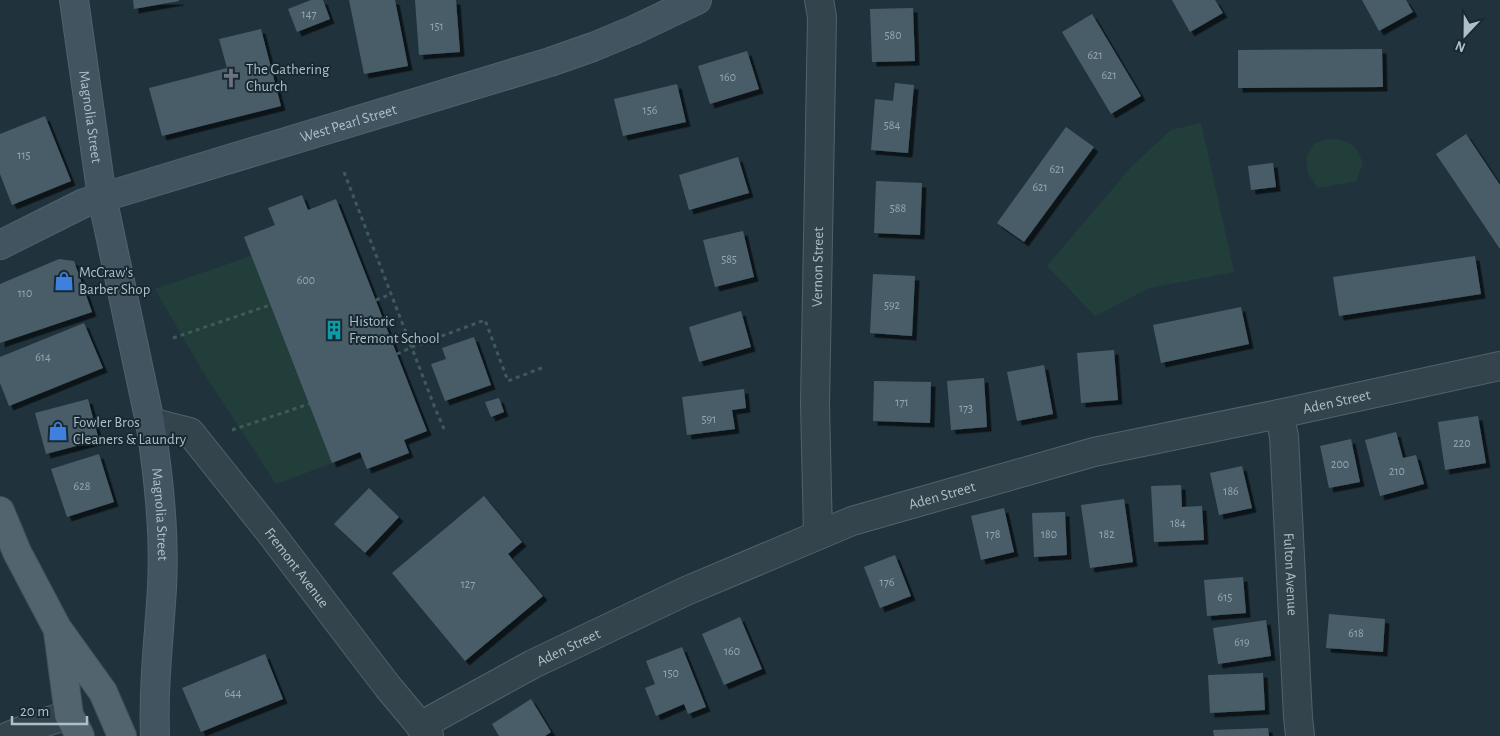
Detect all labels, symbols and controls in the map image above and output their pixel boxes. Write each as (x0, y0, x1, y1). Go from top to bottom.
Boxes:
house number: 147 (302, 8, 316, 20)
north arrow (1440, 10, 1490, 60)
house number: 151 (430, 20, 444, 32)
house number: 580 (884, 29, 902, 41)
text: N (1453, 38, 1468, 54)
house number: 621 (1087, 49, 1103, 61)
place label: The Gathering Church (246, 62, 330, 94)
church icon: The Gathering Church (220, 67, 242, 89)
house number: 621 (1101, 69, 1117, 81)
street label: Magnolia Street (77, 70, 105, 164)
house number: 160 (720, 71, 736, 83)
street label: West Pearl Street (298, 101, 398, 145)
house number: 156 (643, 104, 658, 116)
house number: 584 (884, 119, 900, 131)
house number: 115 (17, 149, 31, 161)
house number: 621 (1049, 163, 1065, 175)
house number: 621 (1032, 181, 1048, 193)
house number: 588 (890, 202, 907, 214)
street label: Vernon Street (809, 227, 826, 307)
house number: 585 (721, 253, 737, 265)
place label: McCraw's Barber Shop (79, 265, 150, 297)
shop icon: McCraw's Barber Shop (53, 270, 75, 292)
house number: 600 (297, 274, 315, 286)
house number: 110 (18, 287, 32, 299)
house number: 592 (884, 299, 901, 311)
place label: Historic Fremont School (349, 314, 440, 346)
building icon: Historic Fremont School (323, 319, 345, 341)
house number: 614 (35, 351, 51, 363)
street label: Aden Street (1301, 387, 1372, 416)
house number: 171 (895, 396, 909, 408)
house number: 173 (959, 402, 973, 414)
house number: 591 (702, 413, 716, 425)
place label: Fowler Bros Cleaners & Laundry (73, 415, 187, 447)
shop icon: Fowler Bros Cleaners & Laundry (47, 420, 69, 442)
house number: 220 (1453, 437, 1471, 449)
house number: 200 (1331, 458, 1349, 470)
house number: 210 (1389, 465, 1405, 477)
street label: Magnolia Street (149, 467, 170, 561)
street label: Aden Street (907, 479, 977, 512)
house number: 628 (74, 480, 91, 492)
house number: 186 (1223, 485, 1239, 497)
house number: 184 (1170, 517, 1186, 529)
street label: Fremont Avenue (262, 525, 332, 610)
house number: 178 (986, 528, 1001, 540)
house number: 180 (1041, 528, 1057, 540)
house number: 182 (1099, 528, 1115, 540)
street label: Fulton Avenue (1281, 532, 1300, 616)
house number: 176 (880, 576, 895, 588)
house number: 127 (461, 578, 475, 590)
house number: 615 (1218, 591, 1232, 603)
street label: Aden Street (534, 626, 603, 669)
house number: 618 (1348, 627, 1364, 639)
house number: 619 (1234, 636, 1250, 648)
house number: 160 (724, 645, 740, 657)
house number: 150 (663, 667, 679, 679)
house number: 644 (224, 687, 242, 699)
scale bar (12, 694, 88, 726)
text: 20 m (20, 704, 49, 719)

